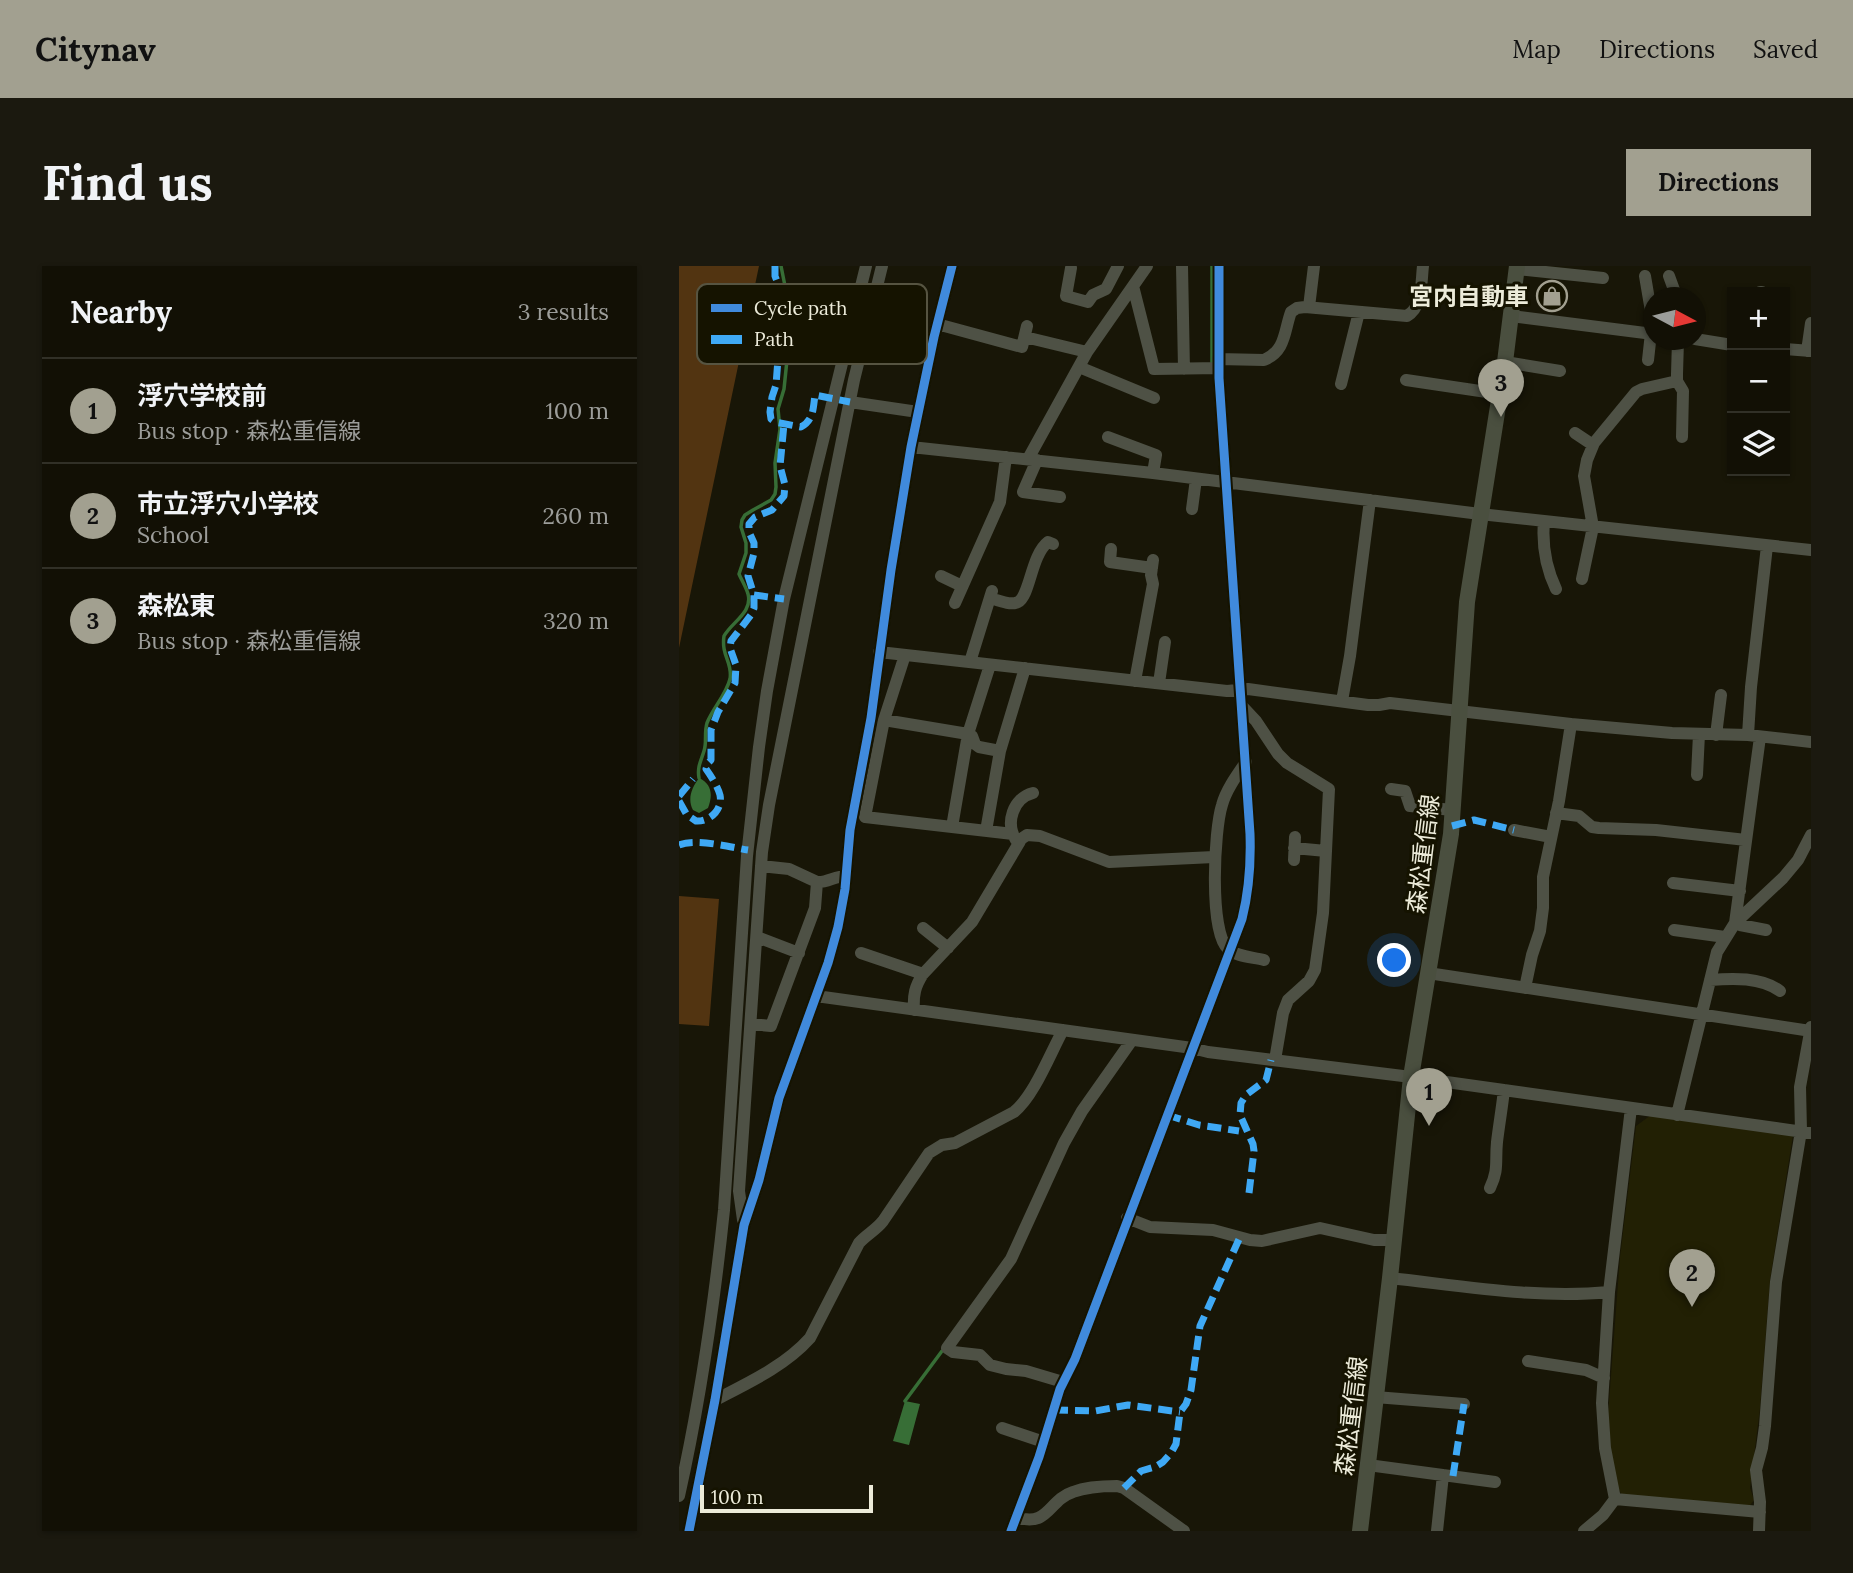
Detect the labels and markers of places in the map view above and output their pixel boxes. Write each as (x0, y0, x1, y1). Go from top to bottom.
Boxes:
shop icon: 宮内自動車 (1535, 279, 1569, 313)
place label: 宮内自動車 (1409, 281, 1529, 312)
pin: 3 (1478, 359, 1524, 417)
pin: 1 (1406, 1068, 1452, 1126)
pin: 2 (1669, 1249, 1715, 1307)

